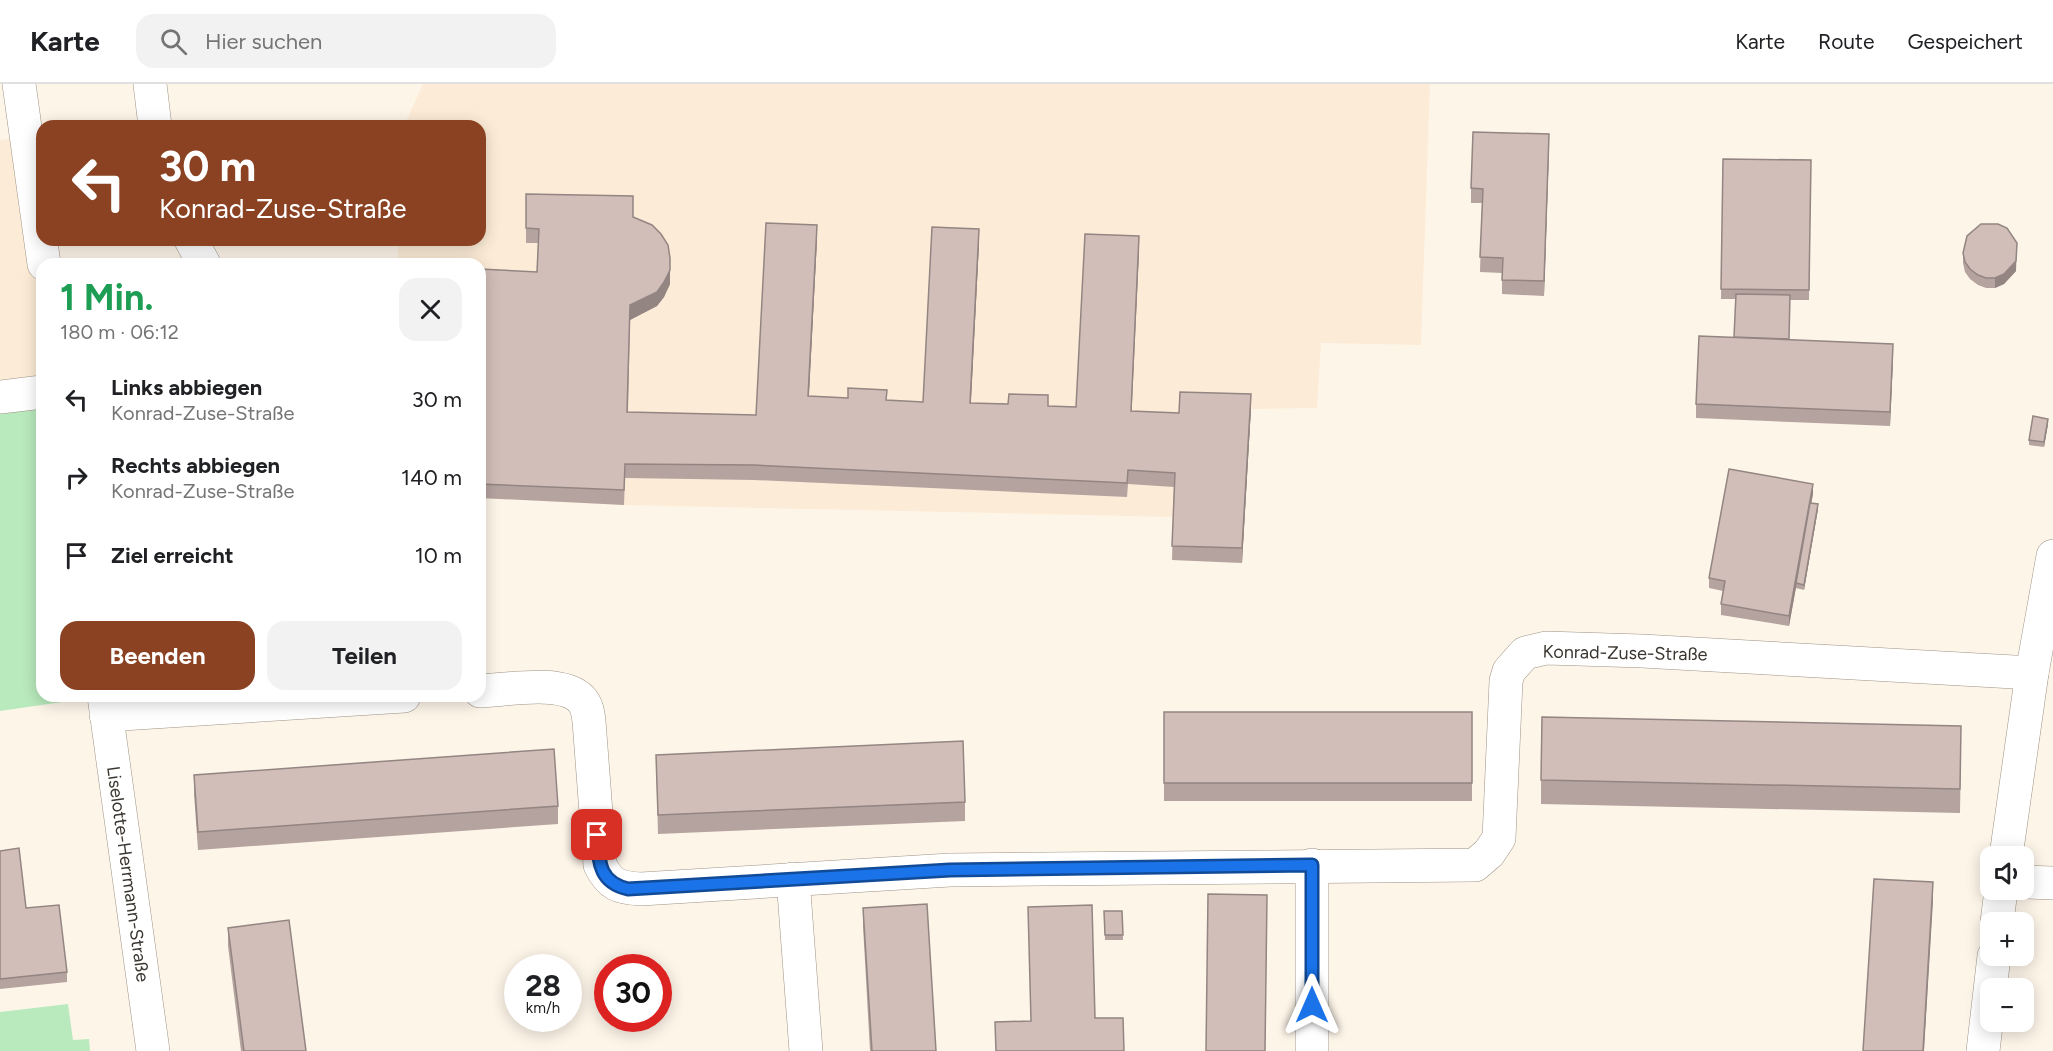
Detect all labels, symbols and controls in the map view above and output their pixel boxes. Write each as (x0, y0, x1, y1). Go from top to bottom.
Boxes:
search box (136, 14, 556, 68)
text: Karte (30, 24, 100, 58)
icon: search (157, 25, 190, 58)
text: Hier suchen (205, 28, 322, 55)
text: Karte (1735, 29, 1785, 54)
text: Route (1818, 29, 1874, 54)
text: Gespeichert (1907, 29, 2023, 54)
text: 30 m (159, 141, 256, 192)
icon: left (60, 144, 138, 222)
text: Konrad-Zuse-Straße (159, 192, 407, 225)
text: 1 Min. (60, 276, 153, 319)
button: close (399, 278, 462, 341)
text: 180 m · 06:12 (60, 320, 179, 344)
text: Links abbiegen (111, 374, 262, 401)
icon: left (60, 383, 93, 416)
text: 30 m (412, 386, 462, 413)
text: Konrad-Zuse-Straße (111, 401, 294, 425)
text: Rechts abbiegen (111, 452, 280, 479)
icon: right (60, 461, 93, 494)
text: 140 m (401, 464, 462, 491)
text: Konrad-Zuse-Straße (111, 479, 294, 503)
icon: arrive (60, 539, 93, 572)
text: Ziel erreicht (111, 542, 234, 569)
text: 10 m (415, 542, 462, 569)
button: Beenden (60, 621, 255, 690)
button: Teilen (267, 621, 462, 690)
street label: Konrad-Zuse-Straße (1542, 641, 1708, 665)
street label: Liselotte-Herrmann-Straße (102, 765, 154, 984)
pin (571, 809, 622, 860)
icon: arrive (580, 818, 613, 851)
map controls (1980, 846, 2034, 1032)
button: sound (1980, 846, 2034, 900)
button: + (1980, 912, 2034, 966)
speed limit sign: 30 (594, 954, 672, 1032)
text: 28 (525, 967, 561, 1004)
position arrow (1280, 973, 1344, 1037)
button: − (1980, 978, 2034, 1032)
text: km/h (526, 999, 560, 1017)

